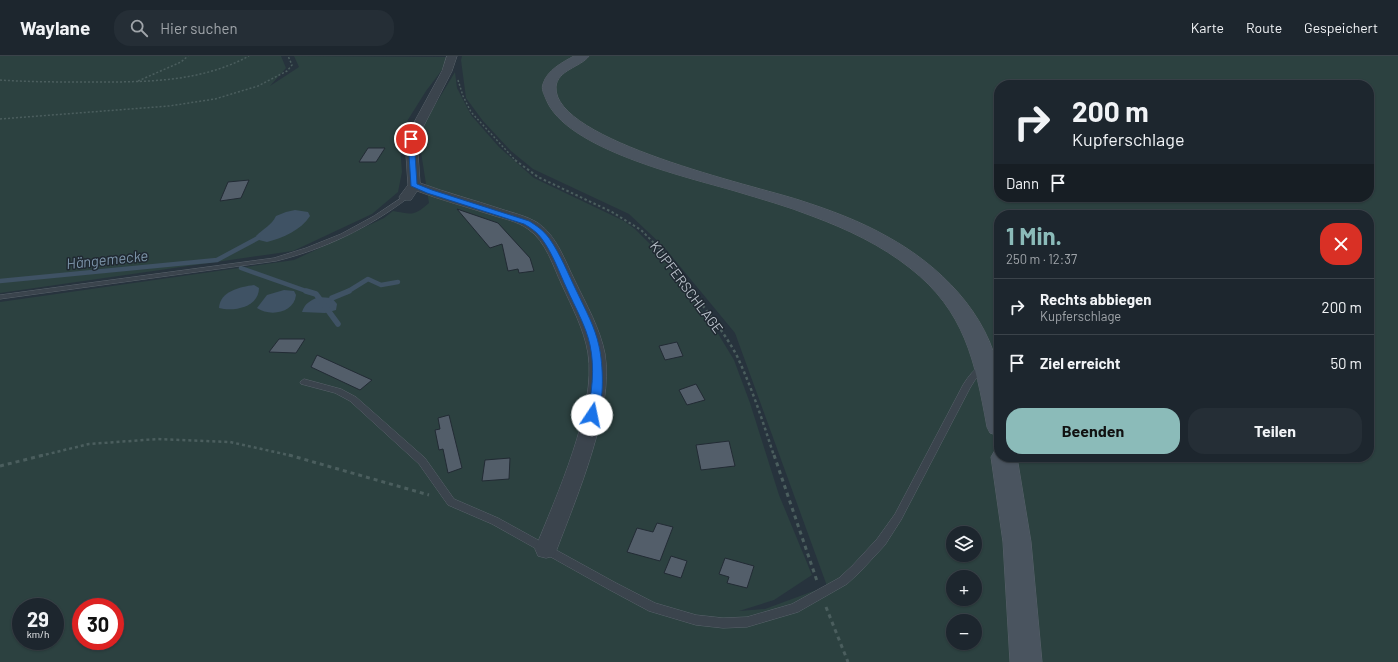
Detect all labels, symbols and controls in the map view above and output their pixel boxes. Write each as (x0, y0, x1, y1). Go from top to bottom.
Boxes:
search box (114, 10, 394, 46)
text: Waylane (20, 16, 90, 39)
icon: search (128, 17, 150, 39)
text: Hier suchen (160, 19, 237, 37)
text: Karte (1191, 19, 1224, 36)
text: Route (1246, 19, 1282, 36)
text: Gespeichert (1304, 19, 1378, 36)
text: 200 m (1072, 94, 1149, 128)
icon: right (1006, 96, 1058, 148)
pin (394, 122, 428, 156)
icon: arrive (400, 128, 422, 150)
text: Kupferschlage (1072, 128, 1185, 150)
icon: arrive (1047, 172, 1069, 194)
text: Dann (1006, 174, 1039, 192)
text: 1 Min. (1006, 221, 1062, 250)
button: close (1320, 223, 1362, 265)
street label: KUPFERSCHLAGE (647, 238, 727, 336)
water label: Hängemecke (65, 246, 149, 272)
text: 250 m · 12:37 (1006, 251, 1077, 267)
text: Rechts abbiegen (1040, 290, 1151, 308)
icon: right (1006, 296, 1028, 318)
text: 200 m (1322, 298, 1362, 316)
text: Kupferschlage (1040, 308, 1121, 324)
icon: arrive (1006, 352, 1028, 374)
text: Ziel erreicht (1040, 354, 1121, 372)
text: 50 m (1330, 354, 1362, 372)
position arrow (571, 394, 613, 436)
button: Beenden (1006, 408, 1180, 454)
button: Teilen (1188, 408, 1362, 454)
map controls (946, 526, 982, 650)
button: layers (946, 526, 982, 562)
button: + (946, 570, 982, 606)
speed limit sign: 30 (72, 598, 124, 650)
text: 29 (27, 607, 49, 631)
button: − (946, 614, 982, 650)
text: km/h (27, 628, 49, 640)

